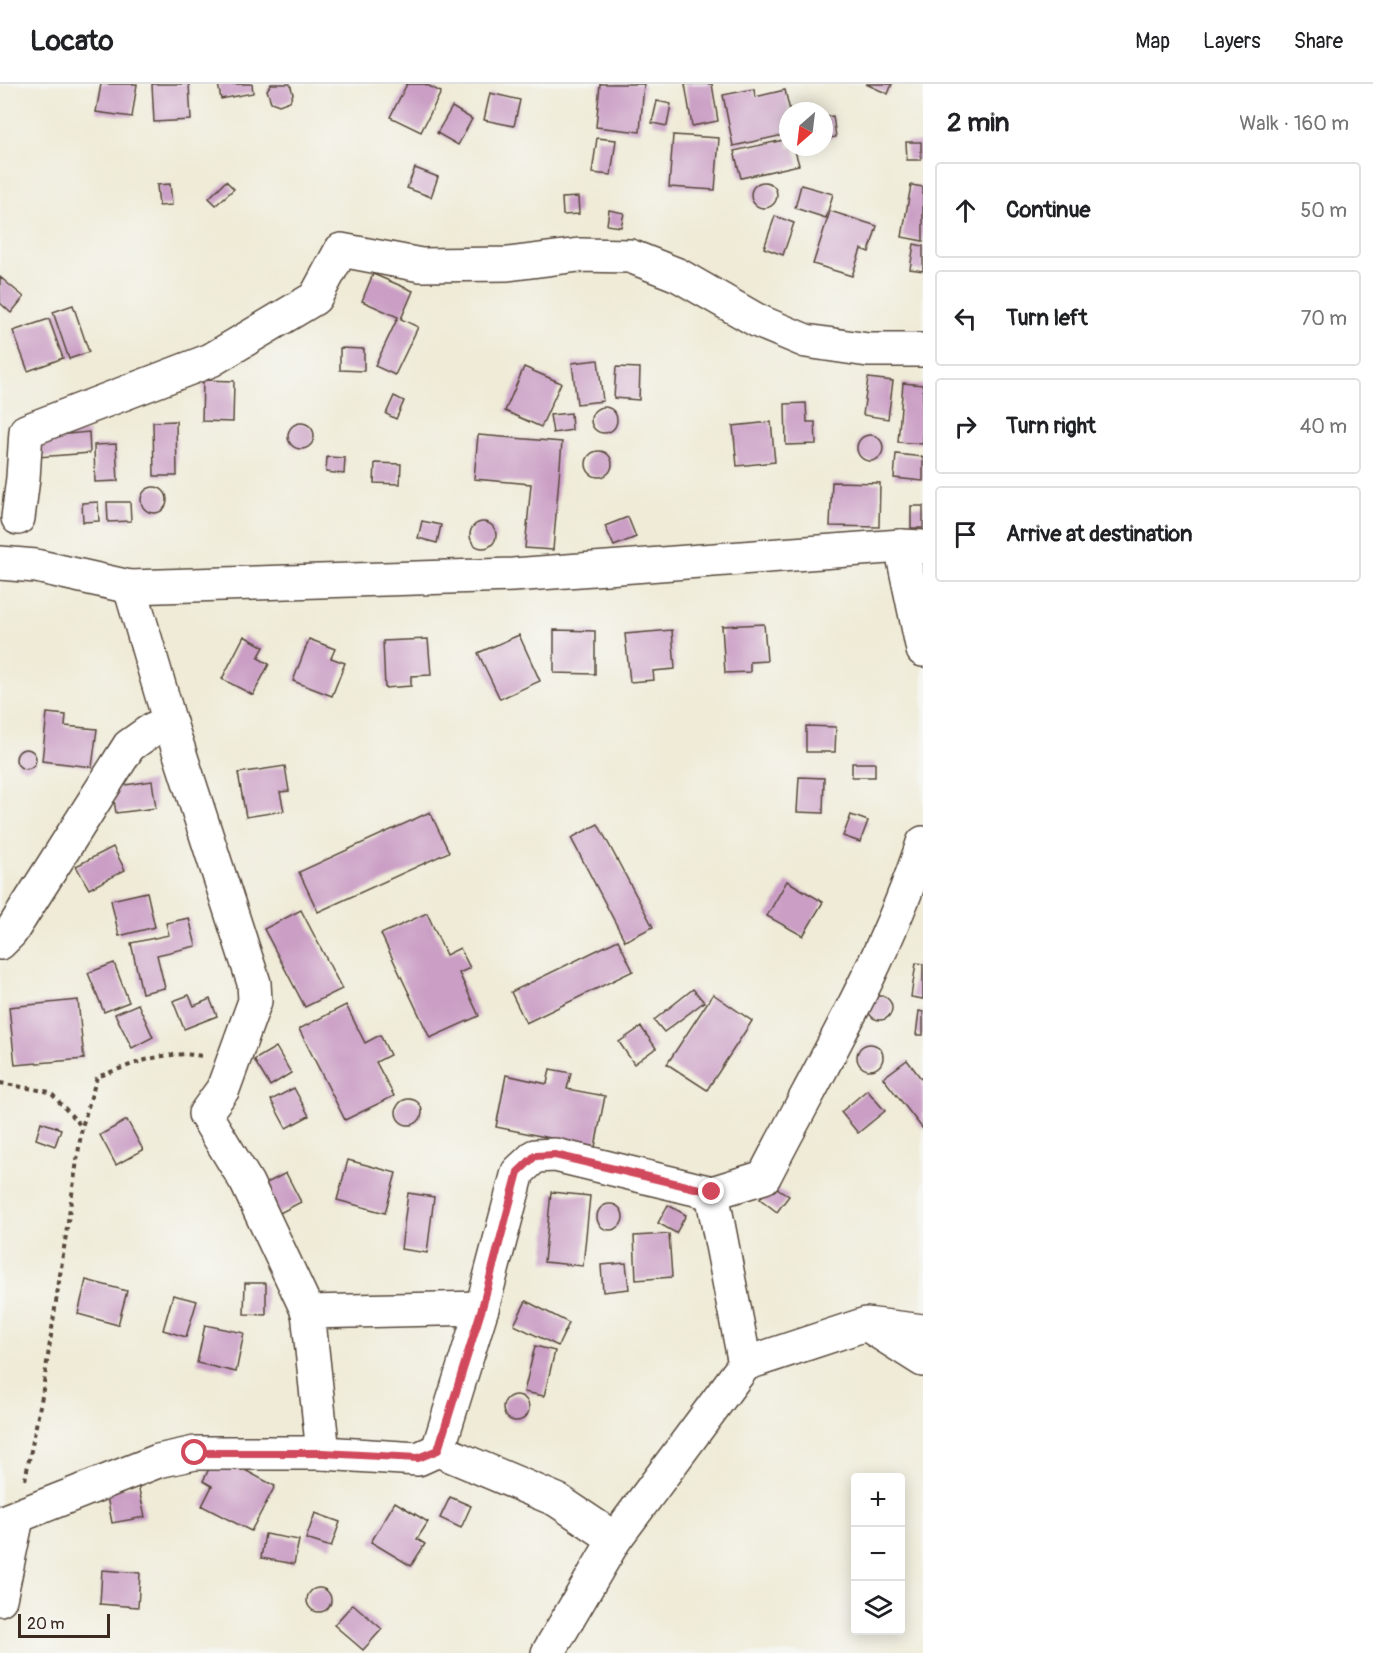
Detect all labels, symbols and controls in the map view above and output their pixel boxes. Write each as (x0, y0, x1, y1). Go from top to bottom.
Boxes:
text: Locato (30, 24, 114, 59)
text: Map (1135, 28, 1170, 55)
text: Layers (1203, 28, 1261, 55)
text: Share (1294, 28, 1343, 55)
north arrow (779, 102, 833, 156)
text: 2 min (947, 107, 1009, 139)
text: Walk · 160 m (1239, 111, 1349, 136)
icon: ahead (949, 194, 982, 227)
text: Continue (1006, 196, 1090, 224)
text: 50 m (1300, 198, 1347, 223)
icon: left (949, 302, 982, 335)
text: Turn left (1006, 304, 1088, 332)
text: 70 m (1301, 306, 1347, 331)
icon: right (949, 410, 982, 443)
text: Turn right (1006, 412, 1096, 440)
text: 40 m (1300, 414, 1347, 439)
icon: arrive (949, 518, 982, 551)
text: Arrive at destination (1006, 520, 1192, 548)
route end (698, 1178, 724, 1204)
route start (181, 1439, 207, 1465)
map controls (851, 1473, 905, 1635)
button: + (851, 1473, 905, 1527)
button: − (851, 1527, 905, 1581)
button: layers (851, 1581, 905, 1635)
scale bar (18, 1611, 110, 1638)
text: 20 m (27, 1614, 65, 1634)

